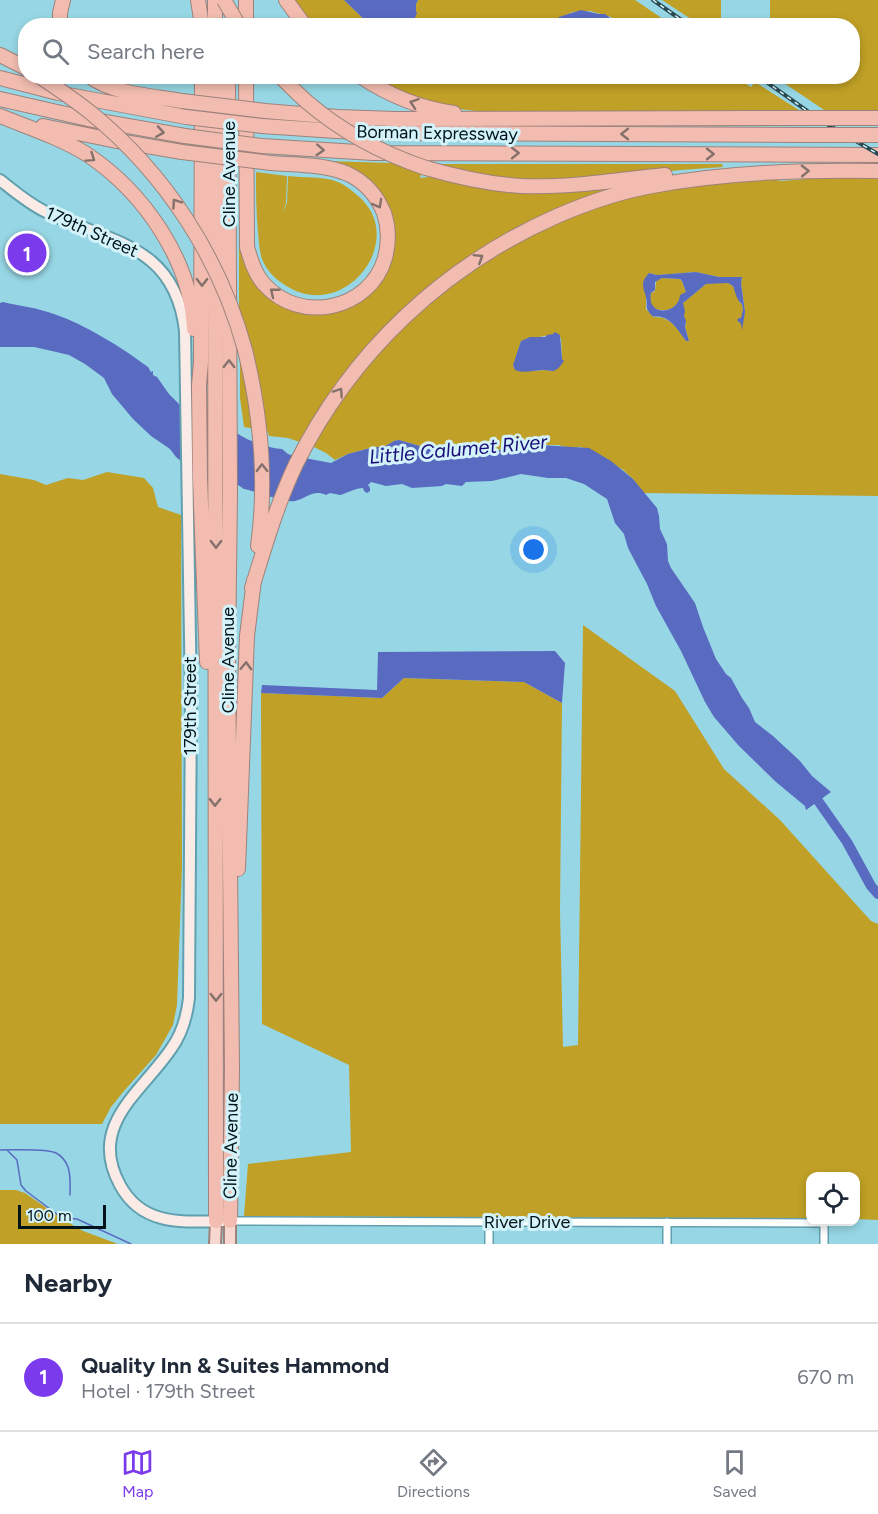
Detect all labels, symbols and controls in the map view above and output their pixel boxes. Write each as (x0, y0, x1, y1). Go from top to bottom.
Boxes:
search box (18, 18, 860, 84)
icon: search (39, 35, 72, 68)
text: Search here (87, 38, 205, 65)
one-way arrow (409, 97, 420, 110)
street label: Cline Avenue (218, 121, 240, 227)
street label: Borman Expressway (356, 121, 518, 145)
one-way arrow (155, 126, 165, 138)
one-way arrow (620, 128, 629, 140)
one-way arrow (316, 143, 325, 156)
one-way arrow (511, 147, 520, 159)
one-way arrow (706, 148, 715, 160)
one-way arrow (84, 151, 95, 162)
one-way arrow (800, 165, 809, 177)
one-way arrow (371, 198, 382, 208)
one-way arrow (172, 199, 183, 210)
street label: 179th Street (42, 202, 142, 262)
pin: 1 (8, 230, 46, 276)
one-way arrow (473, 253, 483, 265)
one-way arrow (196, 277, 208, 286)
one-way arrow (269, 289, 280, 300)
one-way arrow (223, 359, 235, 368)
one-way arrow (332, 388, 343, 399)
water label: Little Calumet River (368, 429, 549, 469)
one-way arrow (256, 463, 269, 472)
your location (519, 535, 548, 564)
one-way arrow (210, 540, 222, 549)
street label: Cline Avenue (217, 607, 239, 713)
street label: 179th Street (179, 656, 201, 755)
one-way arrow (240, 661, 253, 670)
one-way arrow (209, 798, 221, 807)
one-way arrow (210, 993, 222, 1002)
street label: Cline Avenue (219, 1092, 243, 1199)
map controls (806, 1172, 860, 1226)
button: locate (806, 1172, 860, 1226)
scale bar (18, 1202, 106, 1230)
text: 100 m (27, 1206, 72, 1225)
street label: River Drive (484, 1211, 570, 1233)
text: Nearby (24, 1267, 112, 1299)
text: Quality Inn & Suites Hammond (81, 1352, 389, 1379)
text: 1 (39, 1365, 48, 1389)
text: 670 m (797, 1365, 854, 1389)
text: Hotel · 179th Street (81, 1379, 255, 1403)
tab: Map (121, 1446, 154, 1501)
tab: Directions (397, 1446, 470, 1501)
tab: Saved (713, 1446, 757, 1501)

